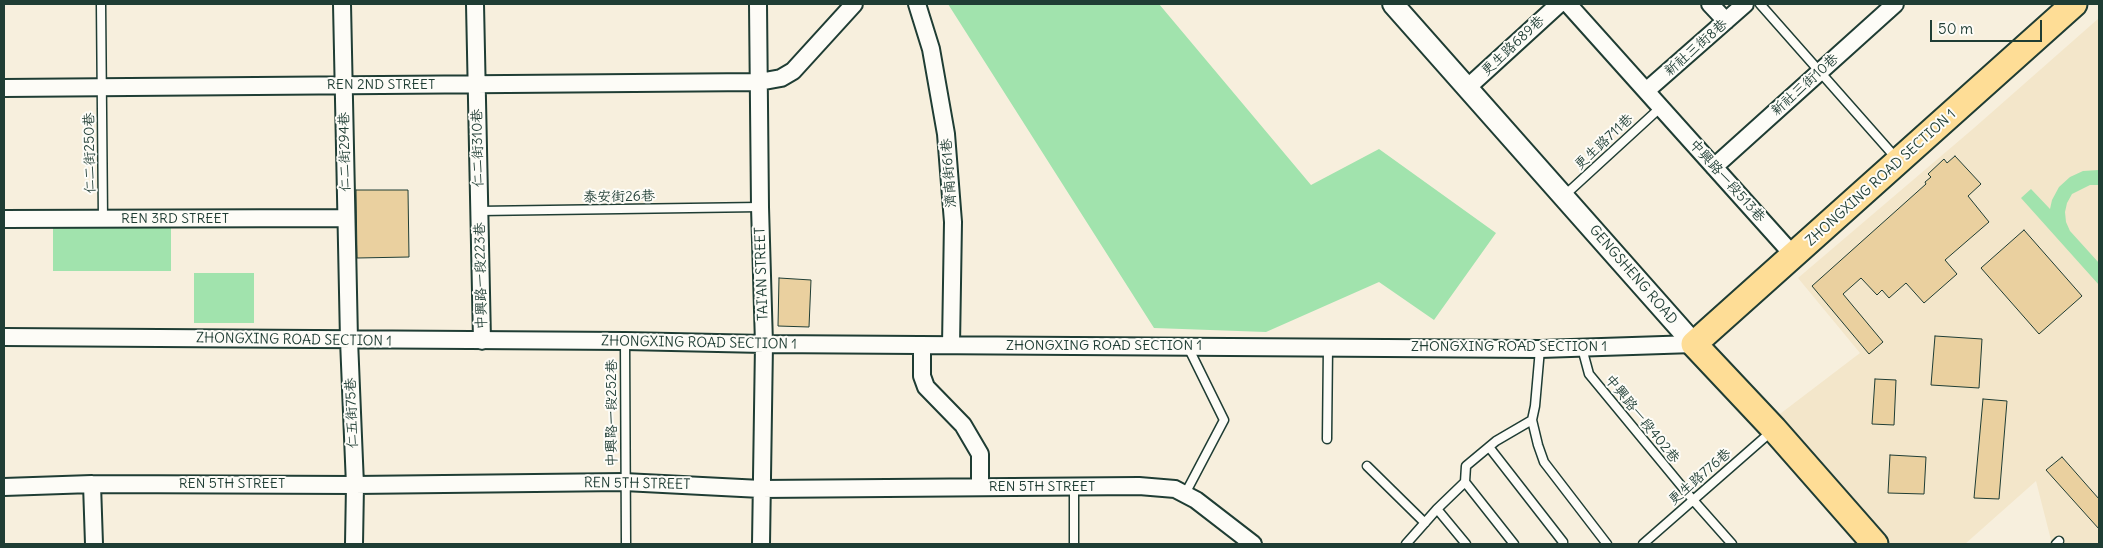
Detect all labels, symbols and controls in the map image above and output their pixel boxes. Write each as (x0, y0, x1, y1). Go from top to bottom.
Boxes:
scale bar (1933, 10, 2046, 42)
street label: 更生路689巷 (1478, 13, 1548, 79)
street label: 新社三街8巷 (1661, 16, 1731, 80)
text: 50 m (1938, 19, 1973, 38)
street label: 新社三街10巷 (1768, 50, 1842, 120)
street label: REN 2ND STREET (327, 77, 435, 93)
street label: ZHONGXING ROAD SECTION 1 (1803, 106, 1959, 250)
street label: 仁二街310巷 (469, 109, 487, 187)
street label: 更生路711巷 (1571, 111, 1637, 173)
street label: 仁二街250巷 (81, 112, 99, 194)
street label: 仁二街294巷 (336, 112, 354, 192)
street label: 中興路一段513巷 (1685, 136, 1769, 226)
street label: 濟南街61巷 (938, 138, 960, 208)
street label: 泰安街26巷 (583, 188, 655, 206)
street label: REN 3RD STREET (121, 211, 229, 227)
street label: 中興路一段223巷 (472, 222, 490, 330)
street label: GENGSHENG ROAD (1585, 222, 1681, 328)
street label: TAI'AN STREET (752, 227, 772, 321)
street label: ZHONGXING ROAD SECTION 1 (196, 330, 392, 350)
street label: ZHONGXING ROAD SECTION 1 (601, 333, 797, 353)
street label: ZHONGXING ROAD SECTION 1 (1006, 338, 1202, 354)
street label: ZHONGXING ROAD SECTION 1 (1411, 339, 1607, 355)
street label: 中興路一段252巷 (604, 359, 620, 467)
street label: 中興路一段402巷 (1601, 371, 1683, 467)
street label: 仁五街75巷 (342, 377, 362, 449)
street label: 更生路776巷 (1665, 445, 1735, 509)
street label: REN 5TH STREET (584, 475, 690, 493)
street label: REN 5TH STREET (179, 476, 285, 492)
street label: REN 5TH STREET (989, 479, 1095, 495)

